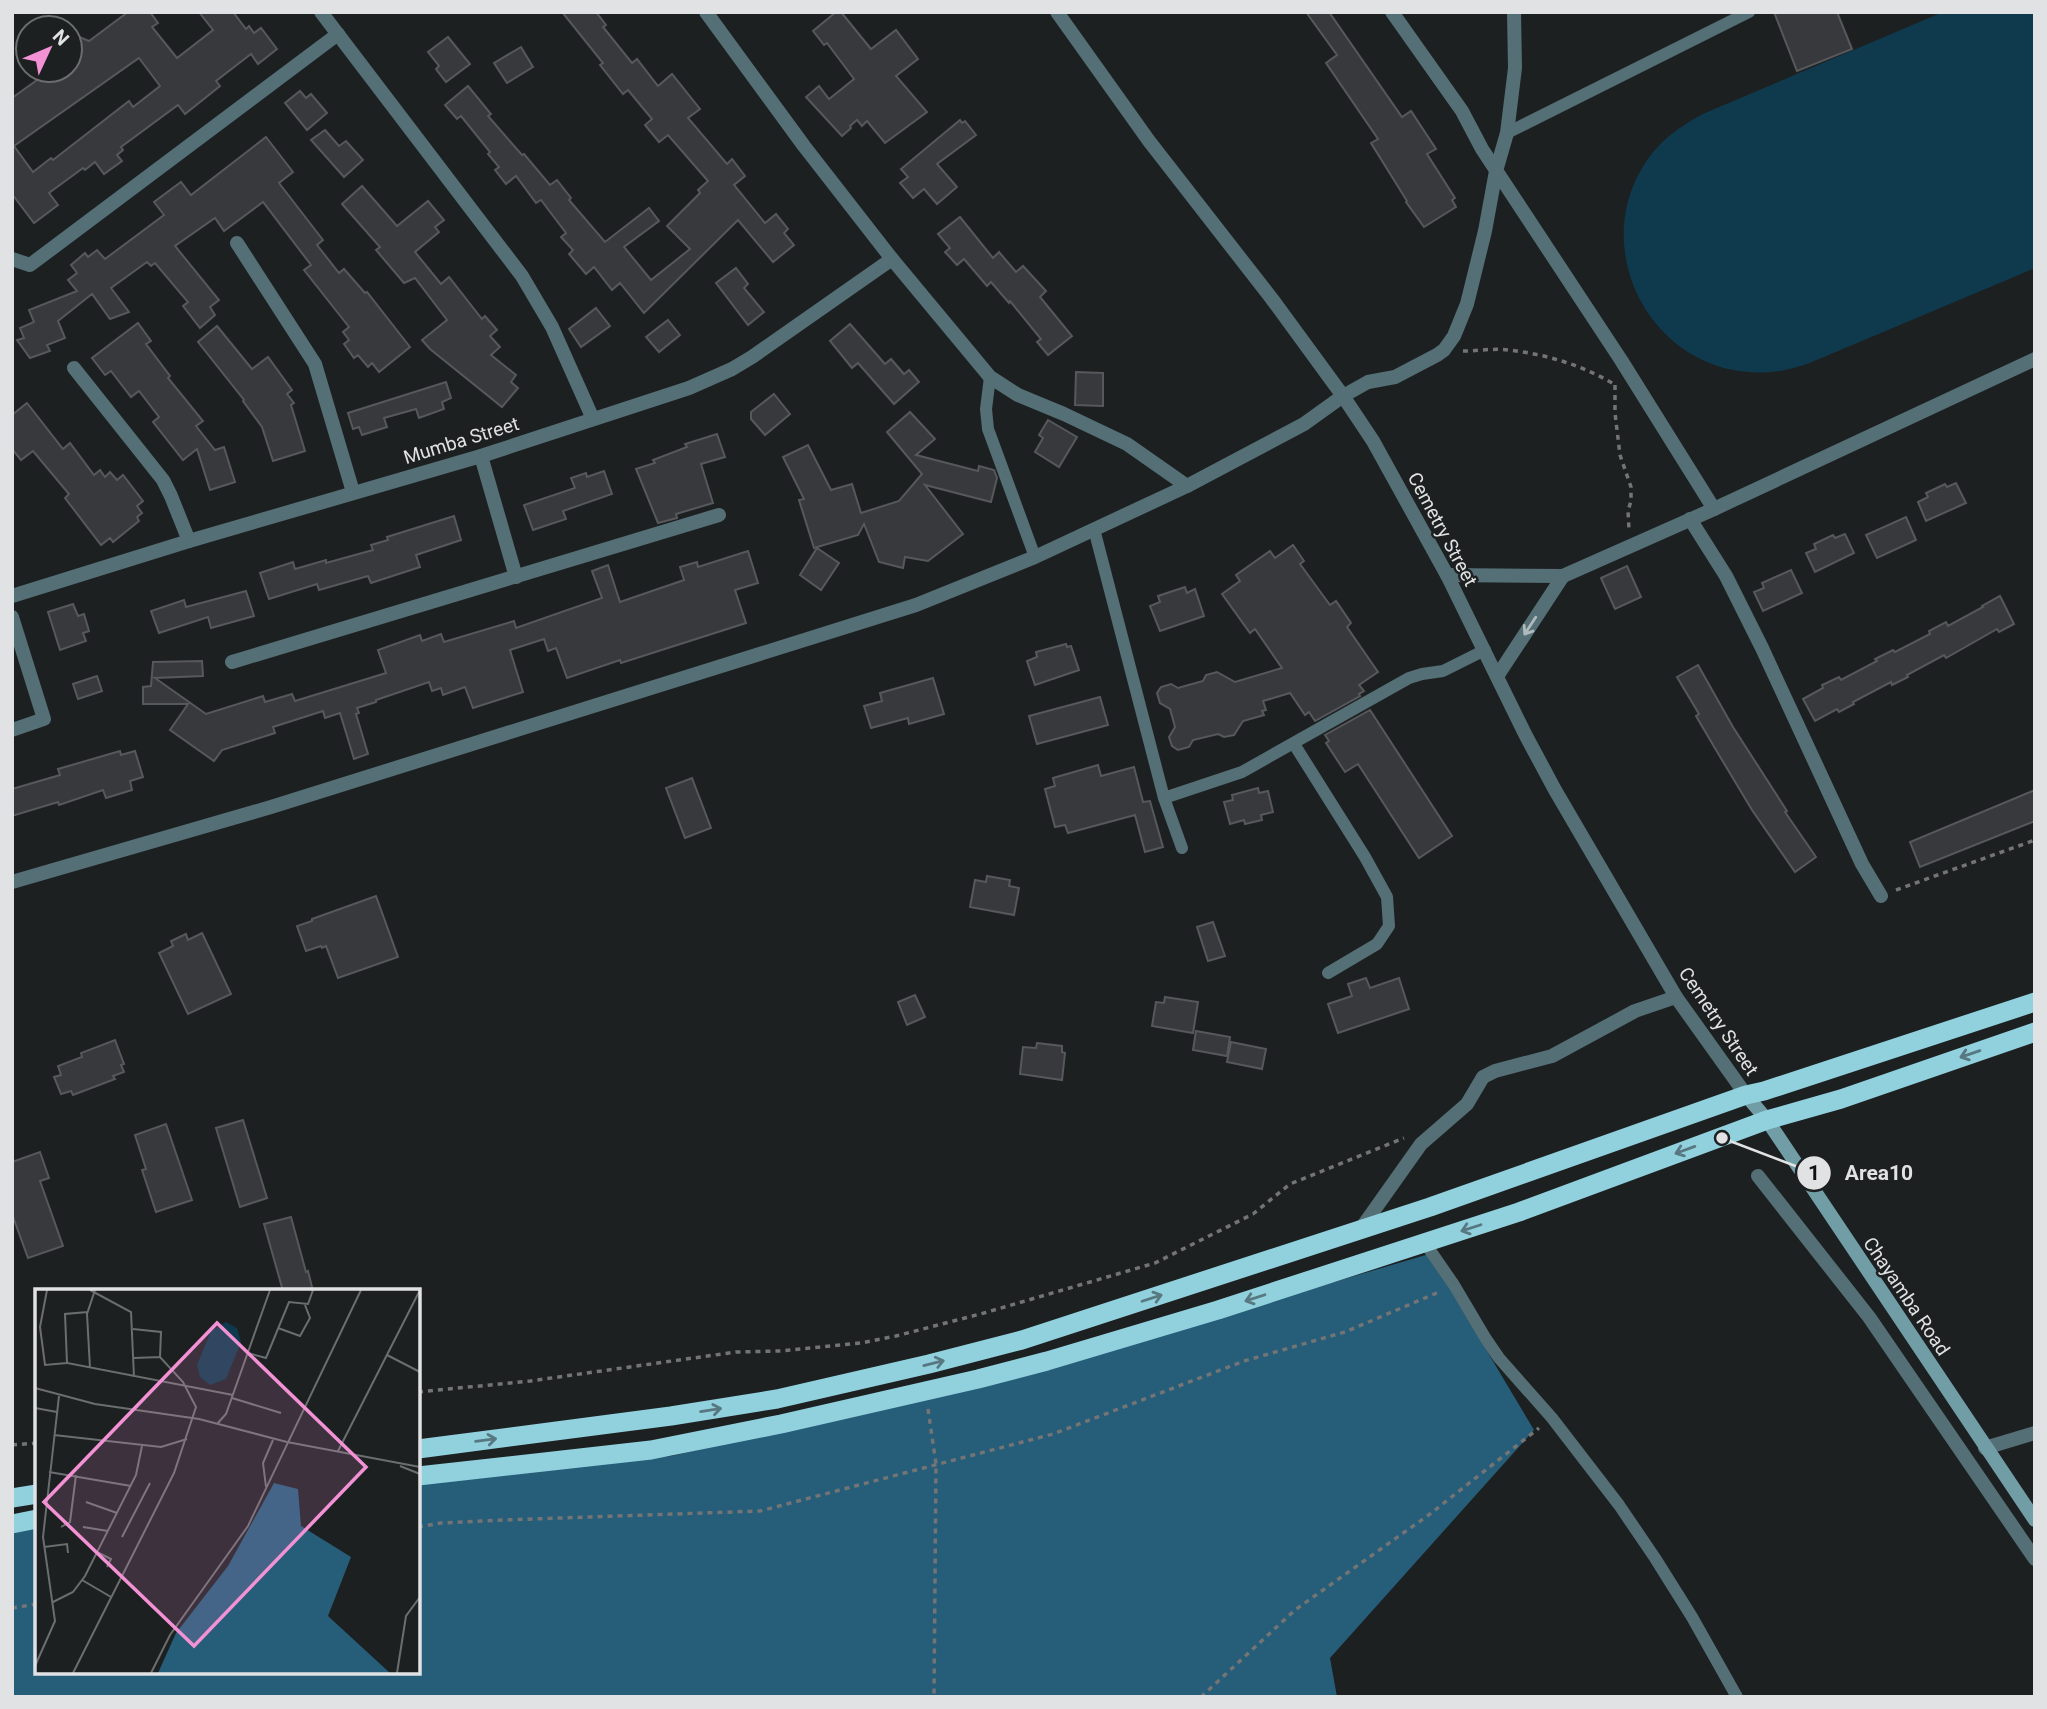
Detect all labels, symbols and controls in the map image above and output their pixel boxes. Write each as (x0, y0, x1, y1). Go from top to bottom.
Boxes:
north arrow (14, 14, 84, 84)
text: N (48, 25, 74, 50)
street label: Mumba Street (401, 412, 522, 469)
street label: Cemetry Street (1403, 468, 1482, 590)
one-way arrow (1523, 615, 1537, 635)
street label: Cemetry Street (1674, 963, 1763, 1080)
one-way arrow (1960, 1049, 1982, 1061)
one-way arrow (1674, 1145, 1696, 1157)
callout: Area10 (1796, 1152, 1928, 1194)
text: 1 (1808, 1161, 1820, 1185)
text: Area10 (1845, 1161, 1913, 1185)
one-way arrow (1460, 1222, 1482, 1235)
street label: Chayamba Road (1858, 1233, 1955, 1360)
inset map (35, 1289, 420, 1674)
one-way arrow (1141, 1291, 1163, 1304)
one-way arrow (1244, 1292, 1266, 1305)
one-way arrow (922, 1356, 945, 1369)
one-way arrow (700, 1403, 722, 1416)
one-way arrow (474, 1434, 497, 1447)

